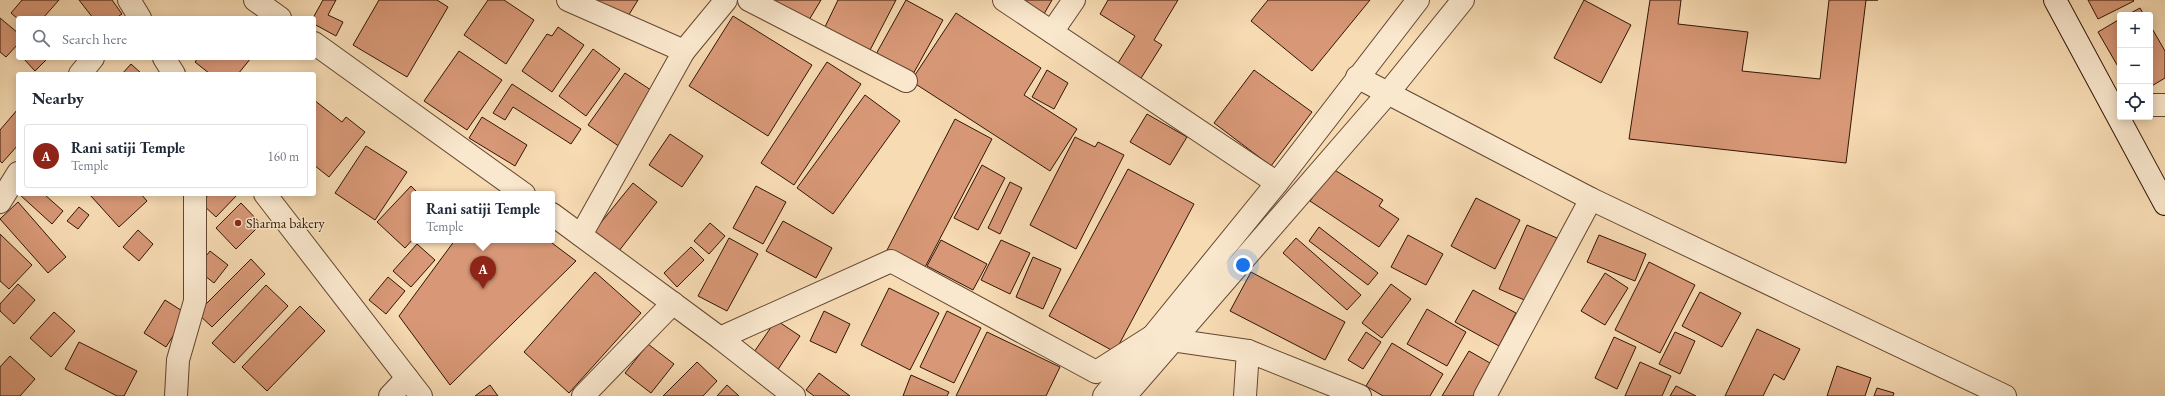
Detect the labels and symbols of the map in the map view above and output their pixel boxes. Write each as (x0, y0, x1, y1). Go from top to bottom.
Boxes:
place label: Sharma bakery (246, 214, 325, 232)
marker: Sharma bakery (233, 218, 243, 228)
your location (1233, 255, 1253, 275)
pin: A (470, 256, 496, 289)

